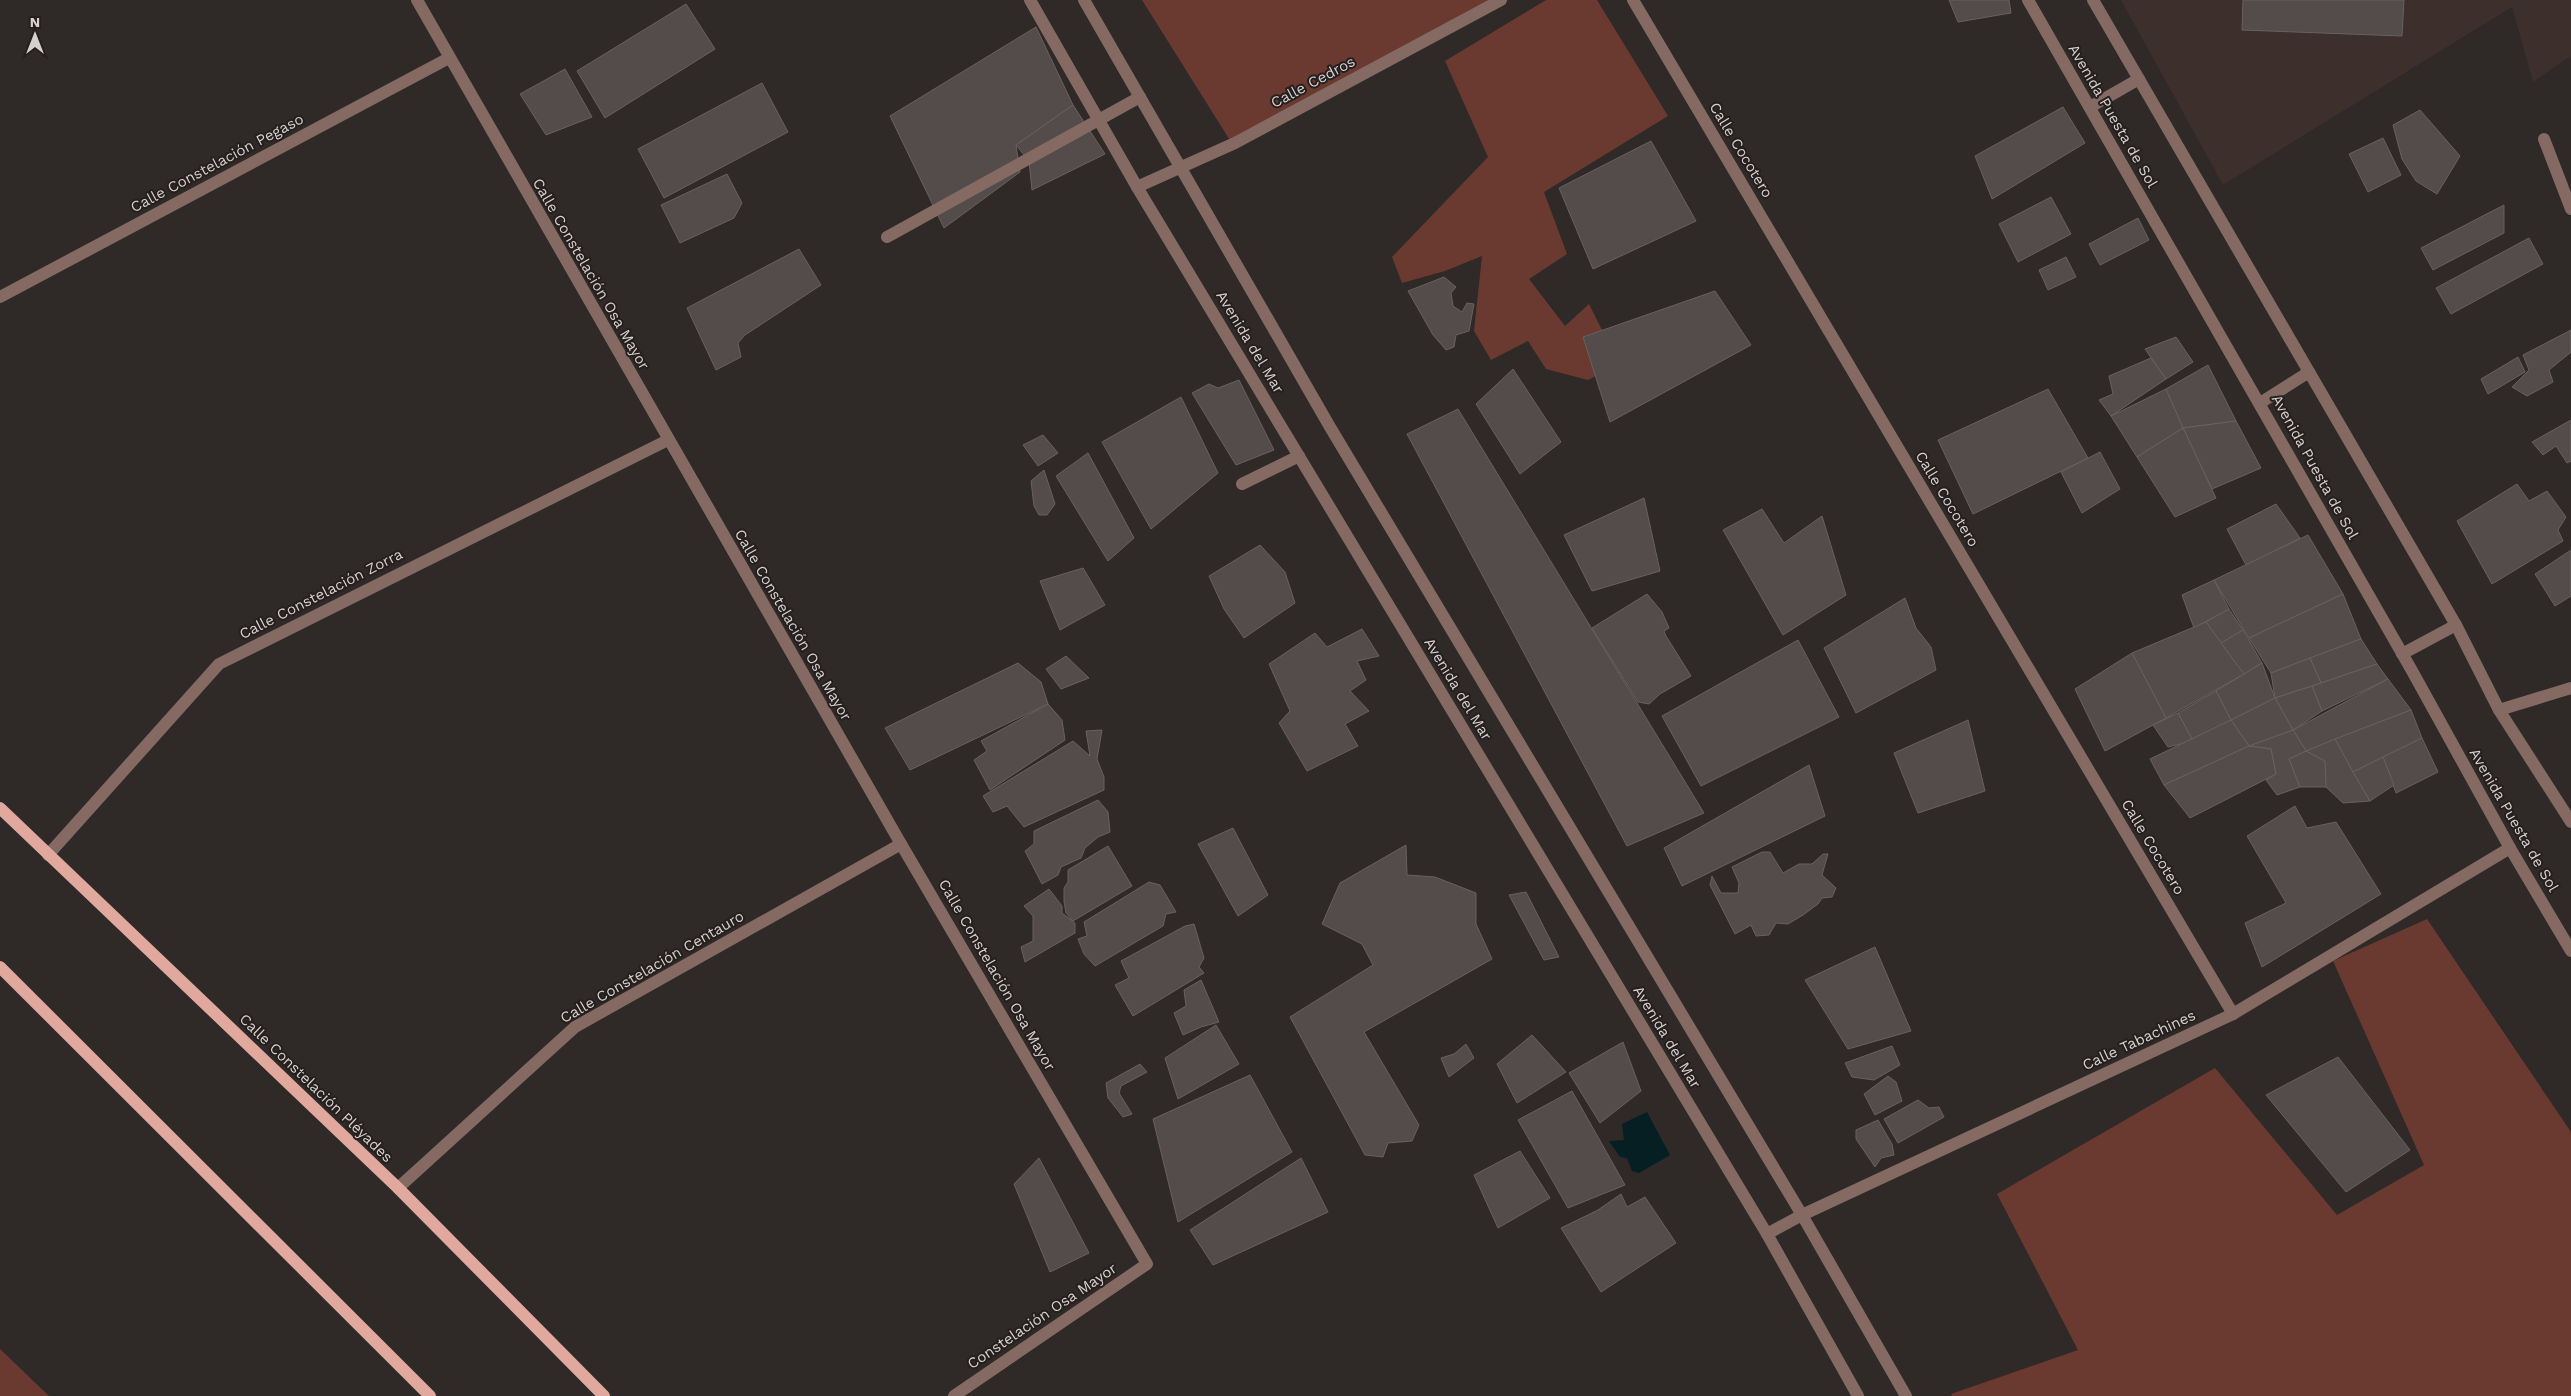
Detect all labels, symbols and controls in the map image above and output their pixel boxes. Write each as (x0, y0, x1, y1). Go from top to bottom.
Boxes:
north arrow (10, 10, 60, 60)
text: N (30, 14, 40, 30)
street label: Avenida Puesta de Sol (2065, 41, 2162, 191)
street label: Calle Cedros (1268, 52, 1358, 112)
street label: Calle Cocotero (1705, 99, 1777, 201)
street label: Calle Constelación Pegaso (128, 110, 306, 216)
street label: Calle Constelación Osa Mayor (529, 175, 653, 373)
street label: Avenida del Mar (1212, 287, 1288, 397)
street label: Avenida Puesta de Sol (2268, 391, 2363, 543)
street label: Calle Cocotero (1911, 448, 1983, 550)
street label: Calle Constelación Osa Mayor (731, 526, 855, 724)
street label: Calle Constelación Zorra (236, 545, 406, 643)
street label: Avenida del Mar (1420, 634, 1496, 744)
street label: Avenida Puesta de Sol (2466, 745, 2563, 895)
street label: Calle Cocotero (2117, 796, 2189, 898)
street label: Calle Constelación Osa Mayor (935, 876, 1059, 1074)
street label: Calle Constelación Centauro (557, 907, 747, 1027)
street label: Avenida del Mar (1629, 982, 1705, 1092)
street label: Calle Tabachines (2080, 1006, 2199, 1074)
street label: Calle Constelación Pléyades (236, 1010, 396, 1166)
street label: Constelación Osa Mayor (964, 1259, 1120, 1373)

